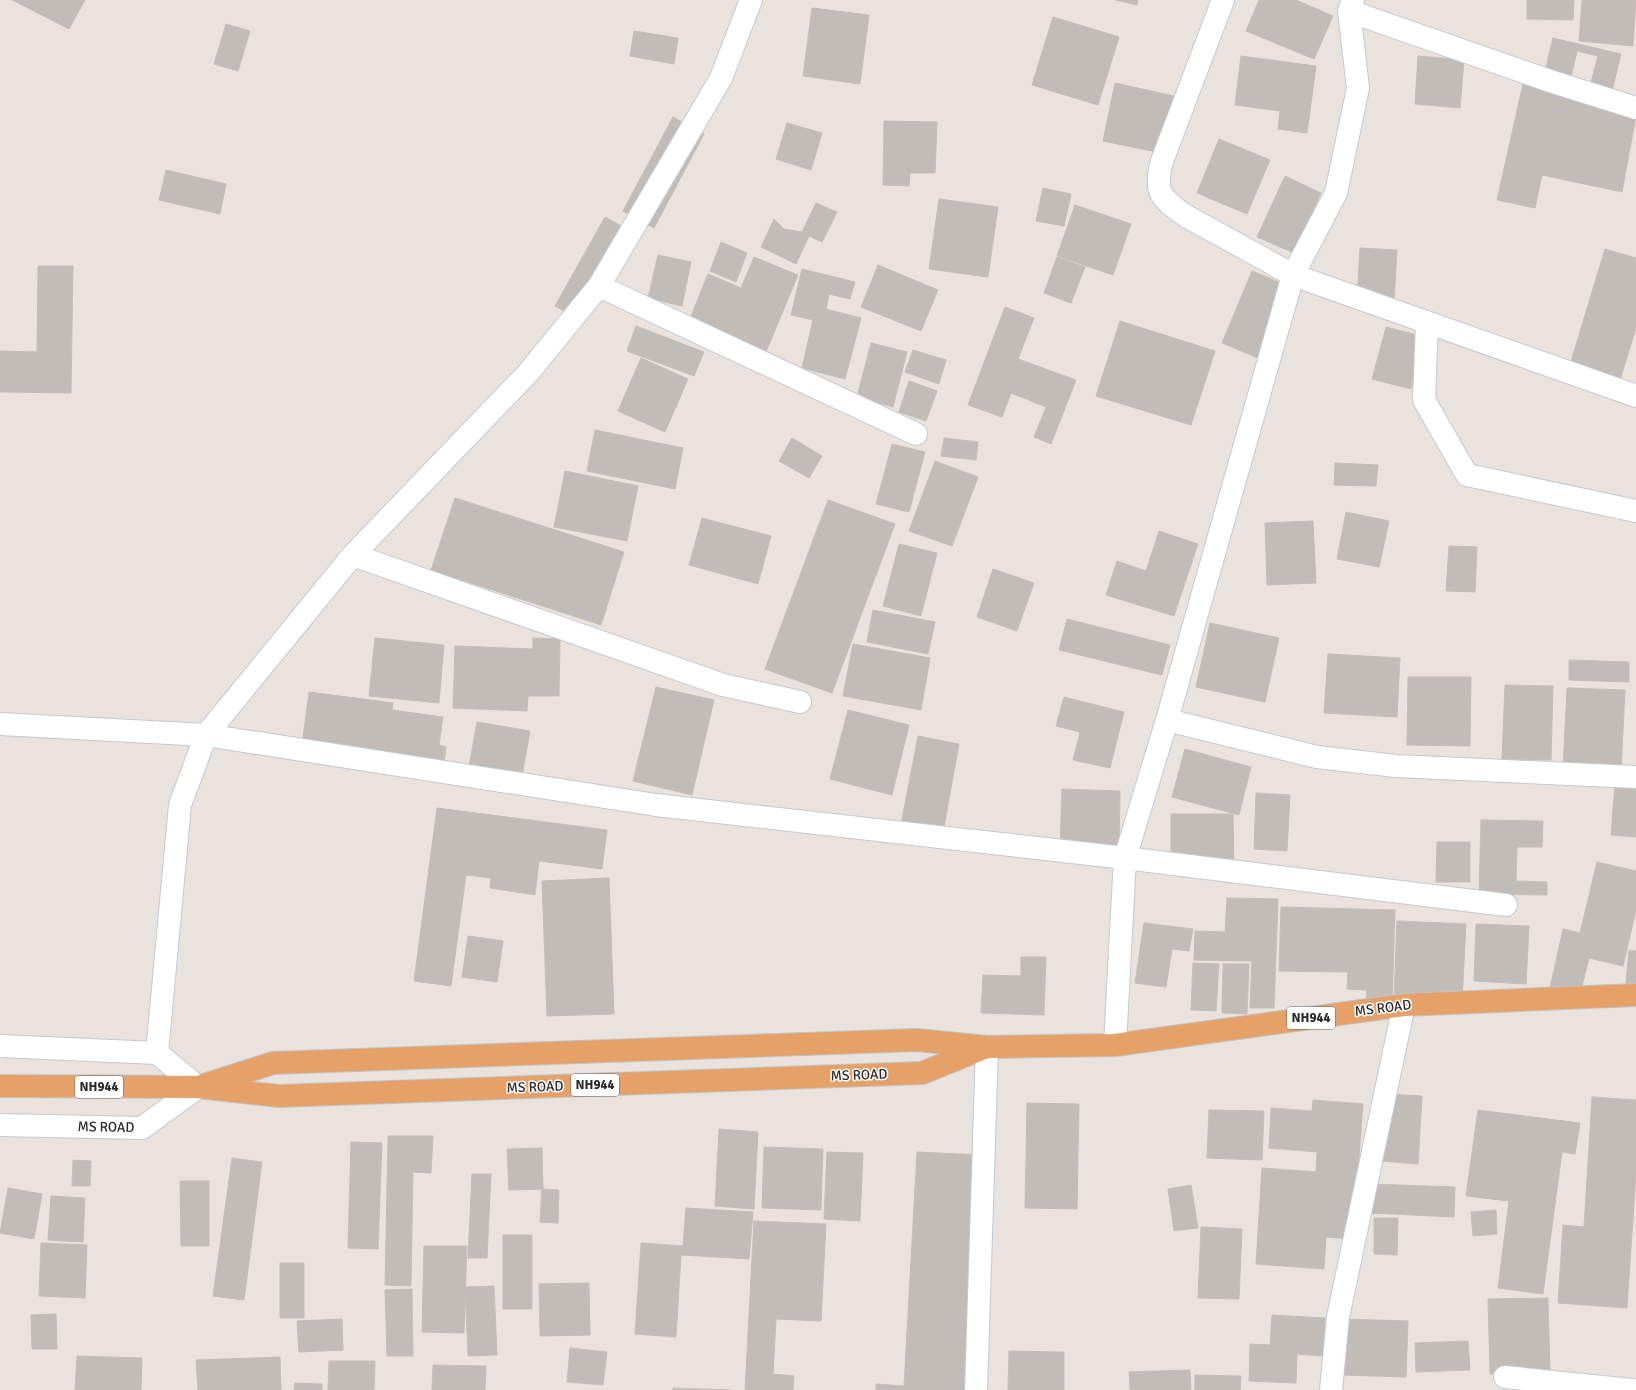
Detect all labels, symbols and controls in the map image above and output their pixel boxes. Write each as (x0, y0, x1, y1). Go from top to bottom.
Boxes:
street label: MS ROAD (1354, 996, 1412, 1020)
road number: NH944 (1287, 1007, 1335, 1029)
street label: MS ROAD (830, 1066, 888, 1084)
road number: NH944 (571, 1074, 619, 1096)
road number: NH944 (75, 1076, 123, 1098)
street label: MS ROAD (506, 1078, 564, 1096)
street label: MS ROAD (77, 1118, 135, 1136)

